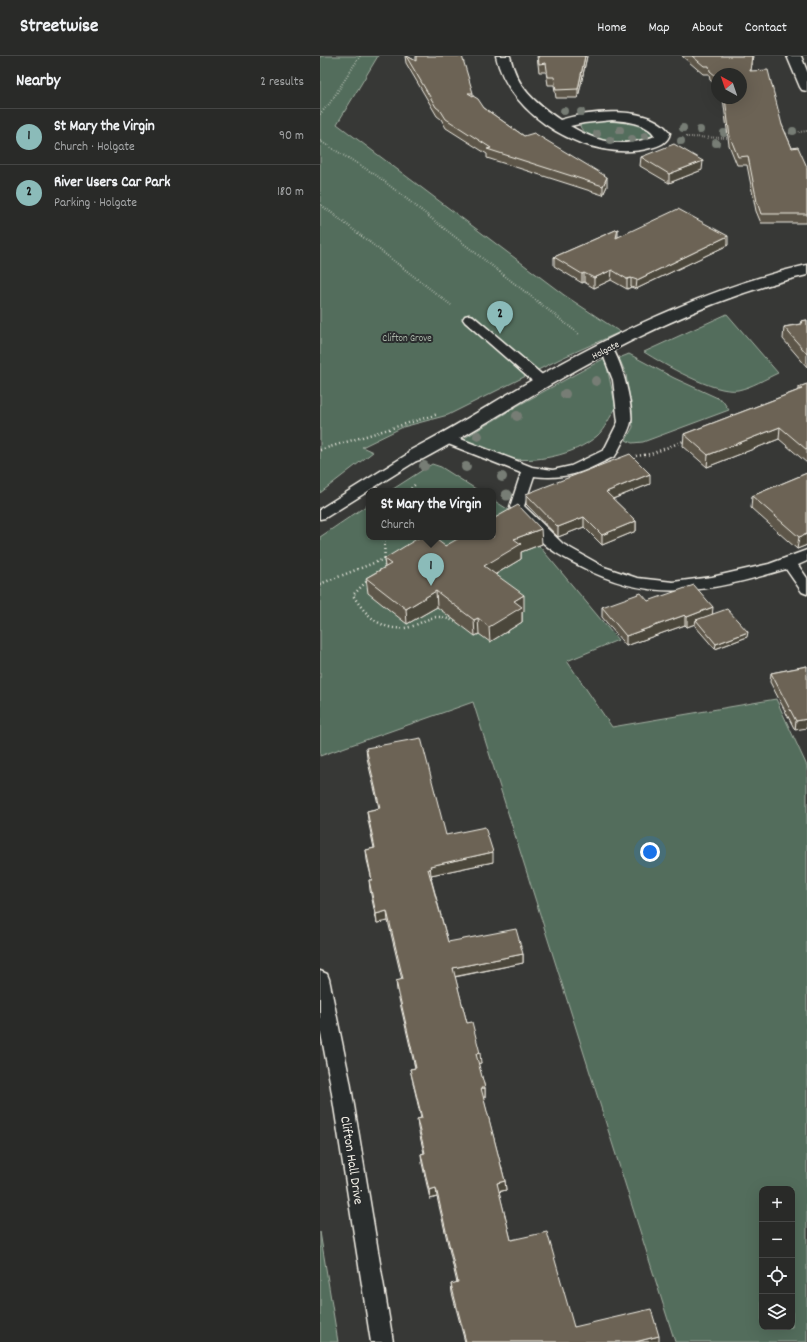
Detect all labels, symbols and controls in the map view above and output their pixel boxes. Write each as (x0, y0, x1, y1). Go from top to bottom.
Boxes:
text: Streetwise (20, 14, 98, 41)
text: Home (597, 18, 626, 38)
text: Map (648, 18, 670, 38)
text: About (692, 18, 723, 38)
text: Contact (745, 18, 787, 38)
north arrow (711, 68, 747, 104)
text: Nearby (16, 70, 60, 94)
text: 2 results (260, 73, 304, 92)
text: St Mary the Virgin (54, 116, 155, 138)
text: 1 (28, 127, 30, 146)
text: 90 m (279, 127, 304, 146)
text: Church · Holgate (54, 138, 135, 157)
text: River Users Car Park (54, 172, 170, 194)
text: 2 (26, 183, 32, 202)
text: 180 m (277, 183, 304, 202)
text: Parking · Holgate (54, 194, 137, 213)
pin: 2 (487, 301, 513, 334)
park label: Clifton Grove (382, 332, 432, 346)
street label: Holgate (590, 338, 623, 364)
popup (366, 488, 496, 540)
text: St Mary the Virgin (381, 494, 481, 516)
text: Church (381, 516, 415, 535)
pin: 1 (418, 553, 444, 586)
your location (640, 842, 660, 862)
street label: Clifton Hall Drive (334, 1115, 368, 1206)
map controls (759, 1186, 795, 1330)
button: + (759, 1186, 795, 1222)
button: − (759, 1222, 795, 1258)
button: locate (759, 1258, 795, 1294)
button: layers (759, 1294, 795, 1330)

